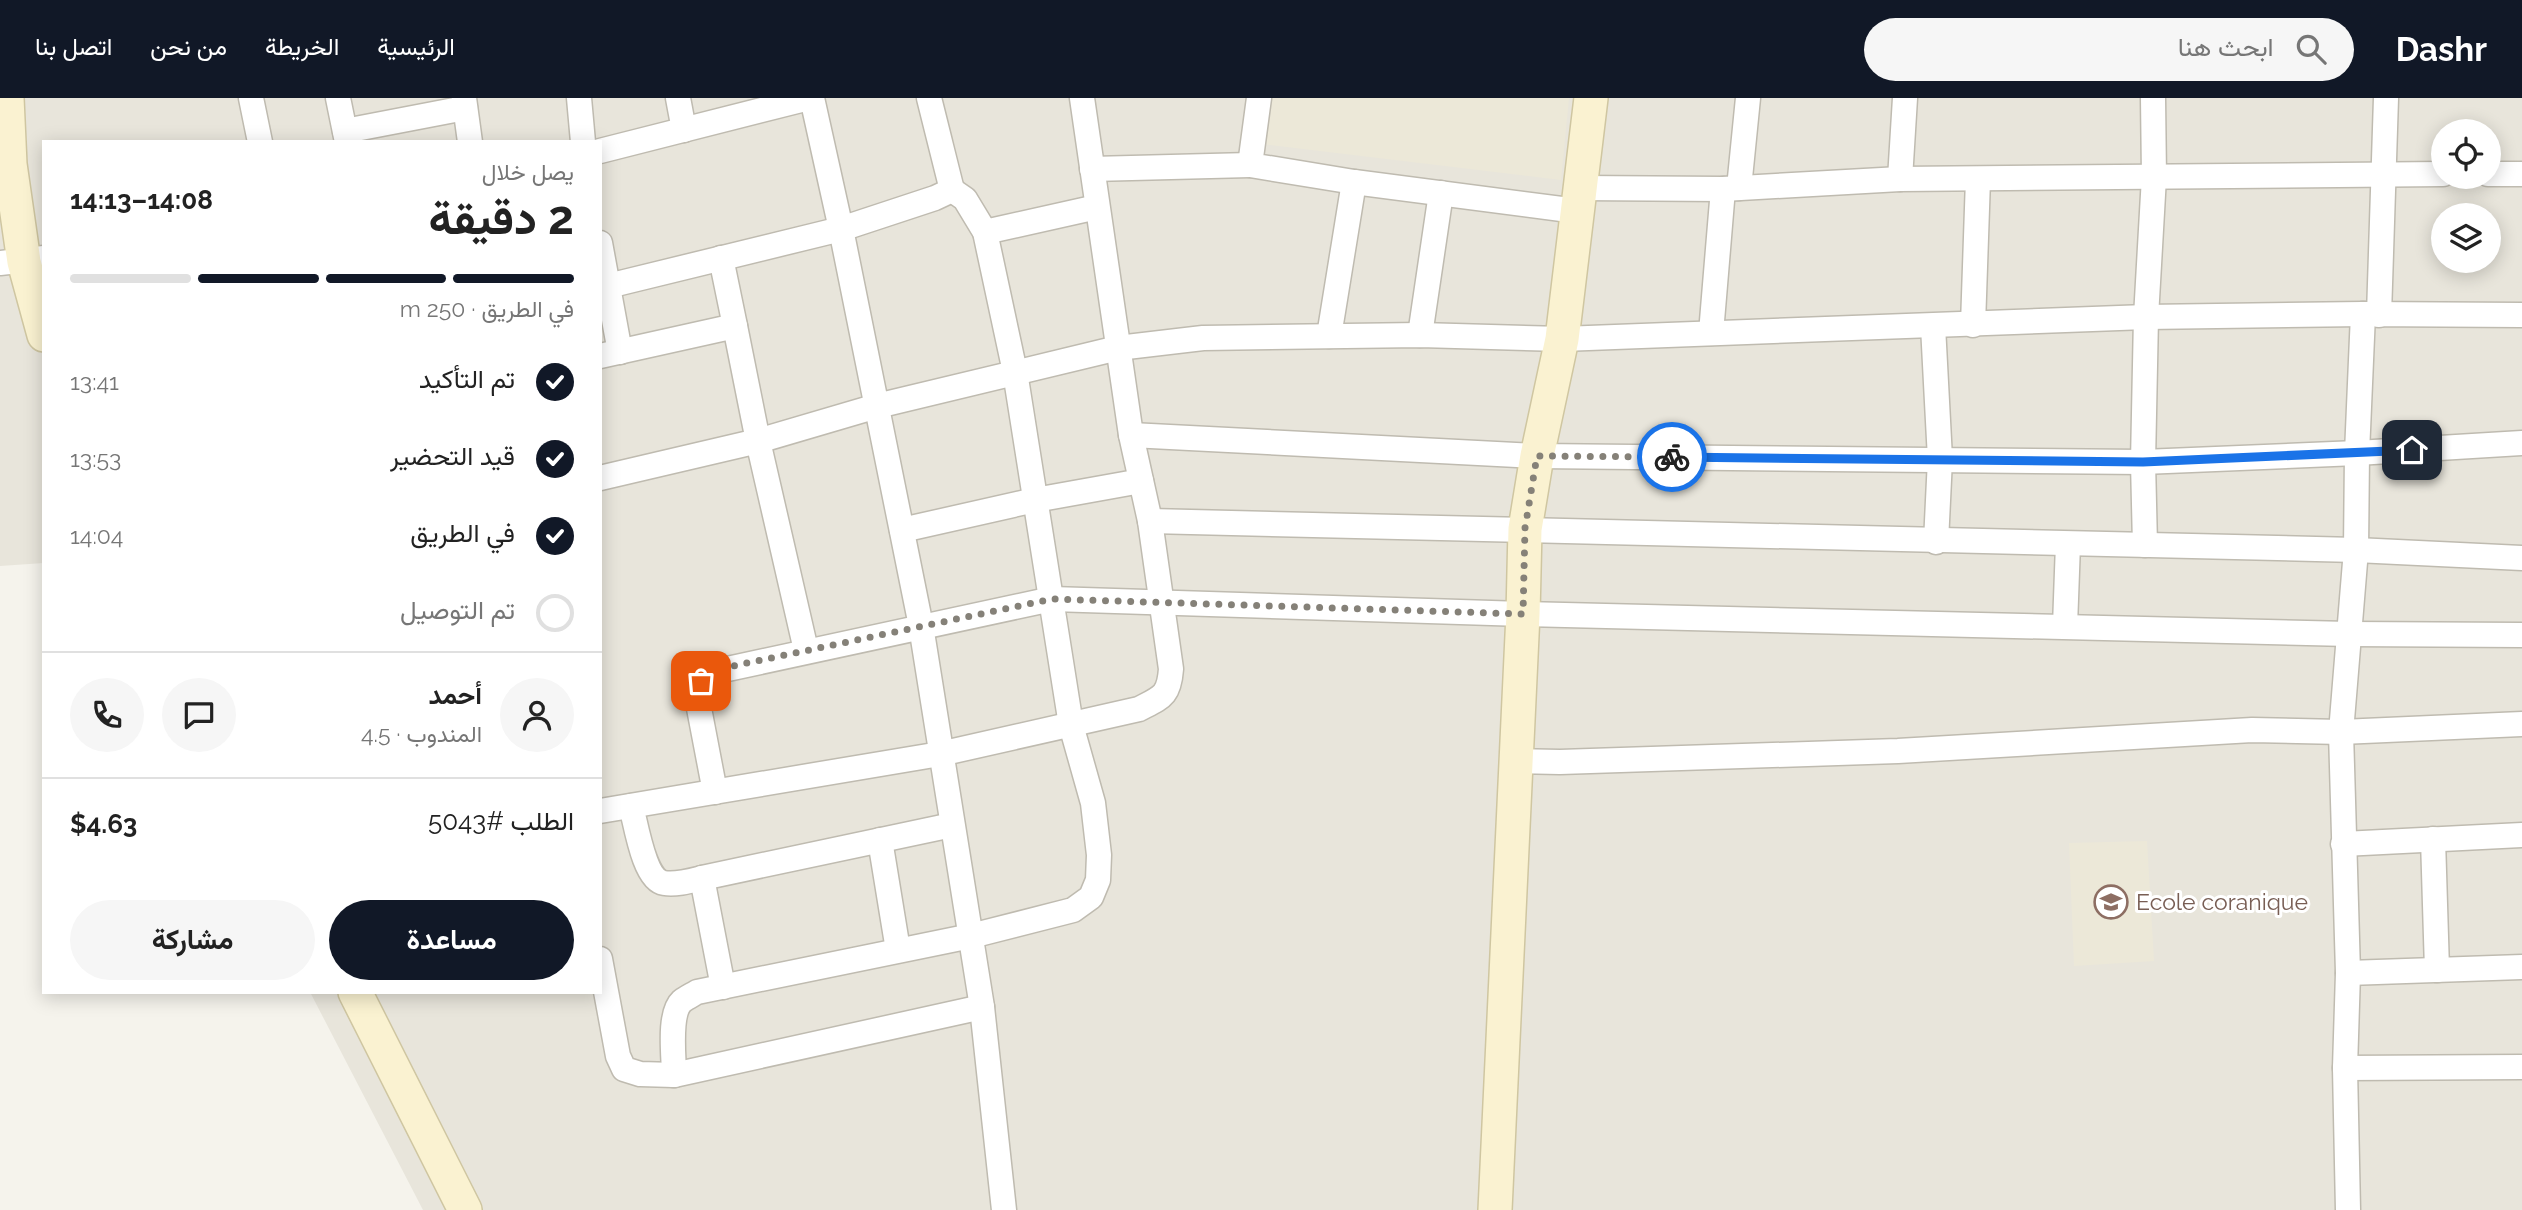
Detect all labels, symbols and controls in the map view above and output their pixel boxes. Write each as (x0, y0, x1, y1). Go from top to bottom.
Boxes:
search box (1864, 18, 2354, 81)
icon: search (2292, 30, 2330, 68)
text: Dashr (2396, 30, 2487, 69)
text: اتصل بنا (35, 32, 112, 61)
text: من نحن (150, 32, 227, 61)
text: الخريطة (265, 32, 339, 61)
text: الرئيسية (377, 32, 455, 61)
text: ابحث هنا (2178, 32, 2274, 62)
map controls (2431, 119, 2501, 273)
button: locate (2431, 119, 2501, 189)
text: يصل خلال (482, 158, 574, 185)
text: 14:08–14:13 (70, 185, 213, 215)
text: 2 دقيقة (429, 191, 574, 245)
button: layers (2431, 203, 2501, 273)
text: في الطريق · 250 m (400, 295, 574, 322)
icon: check (536, 363, 574, 401)
text: تم التأكيد (419, 364, 515, 394)
text: 13:41 (70, 368, 119, 395)
pin (2382, 420, 2442, 480)
courier (1637, 422, 1707, 492)
icon: home (2393, 431, 2431, 469)
icon: bike (1653, 438, 1691, 476)
icon: check (536, 440, 574, 478)
text: قيد التحضير (390, 441, 515, 471)
text: 13:53 (70, 445, 121, 472)
icon: check (536, 517, 574, 555)
text: في الطريق (410, 518, 515, 548)
text: 14:04 (70, 522, 123, 549)
text: تم التوصيل (400, 595, 515, 625)
pin (671, 651, 731, 711)
icon: bag (682, 662, 720, 700)
button: phone (70, 678, 144, 752)
button: chat (162, 678, 236, 752)
button: person (500, 678, 574, 752)
text: أحمد (429, 680, 482, 710)
text: المندوب · 4.5 (361, 720, 482, 747)
text: الطلب #5043 (428, 806, 574, 836)
text: $4.63 (70, 809, 137, 839)
school or university icon: Ecole coranique (2092, 883, 2130, 921)
place label: Ecole coranique (2136, 888, 2308, 915)
button: مشاركة (70, 900, 315, 980)
button: مساعدة (329, 900, 574, 980)

